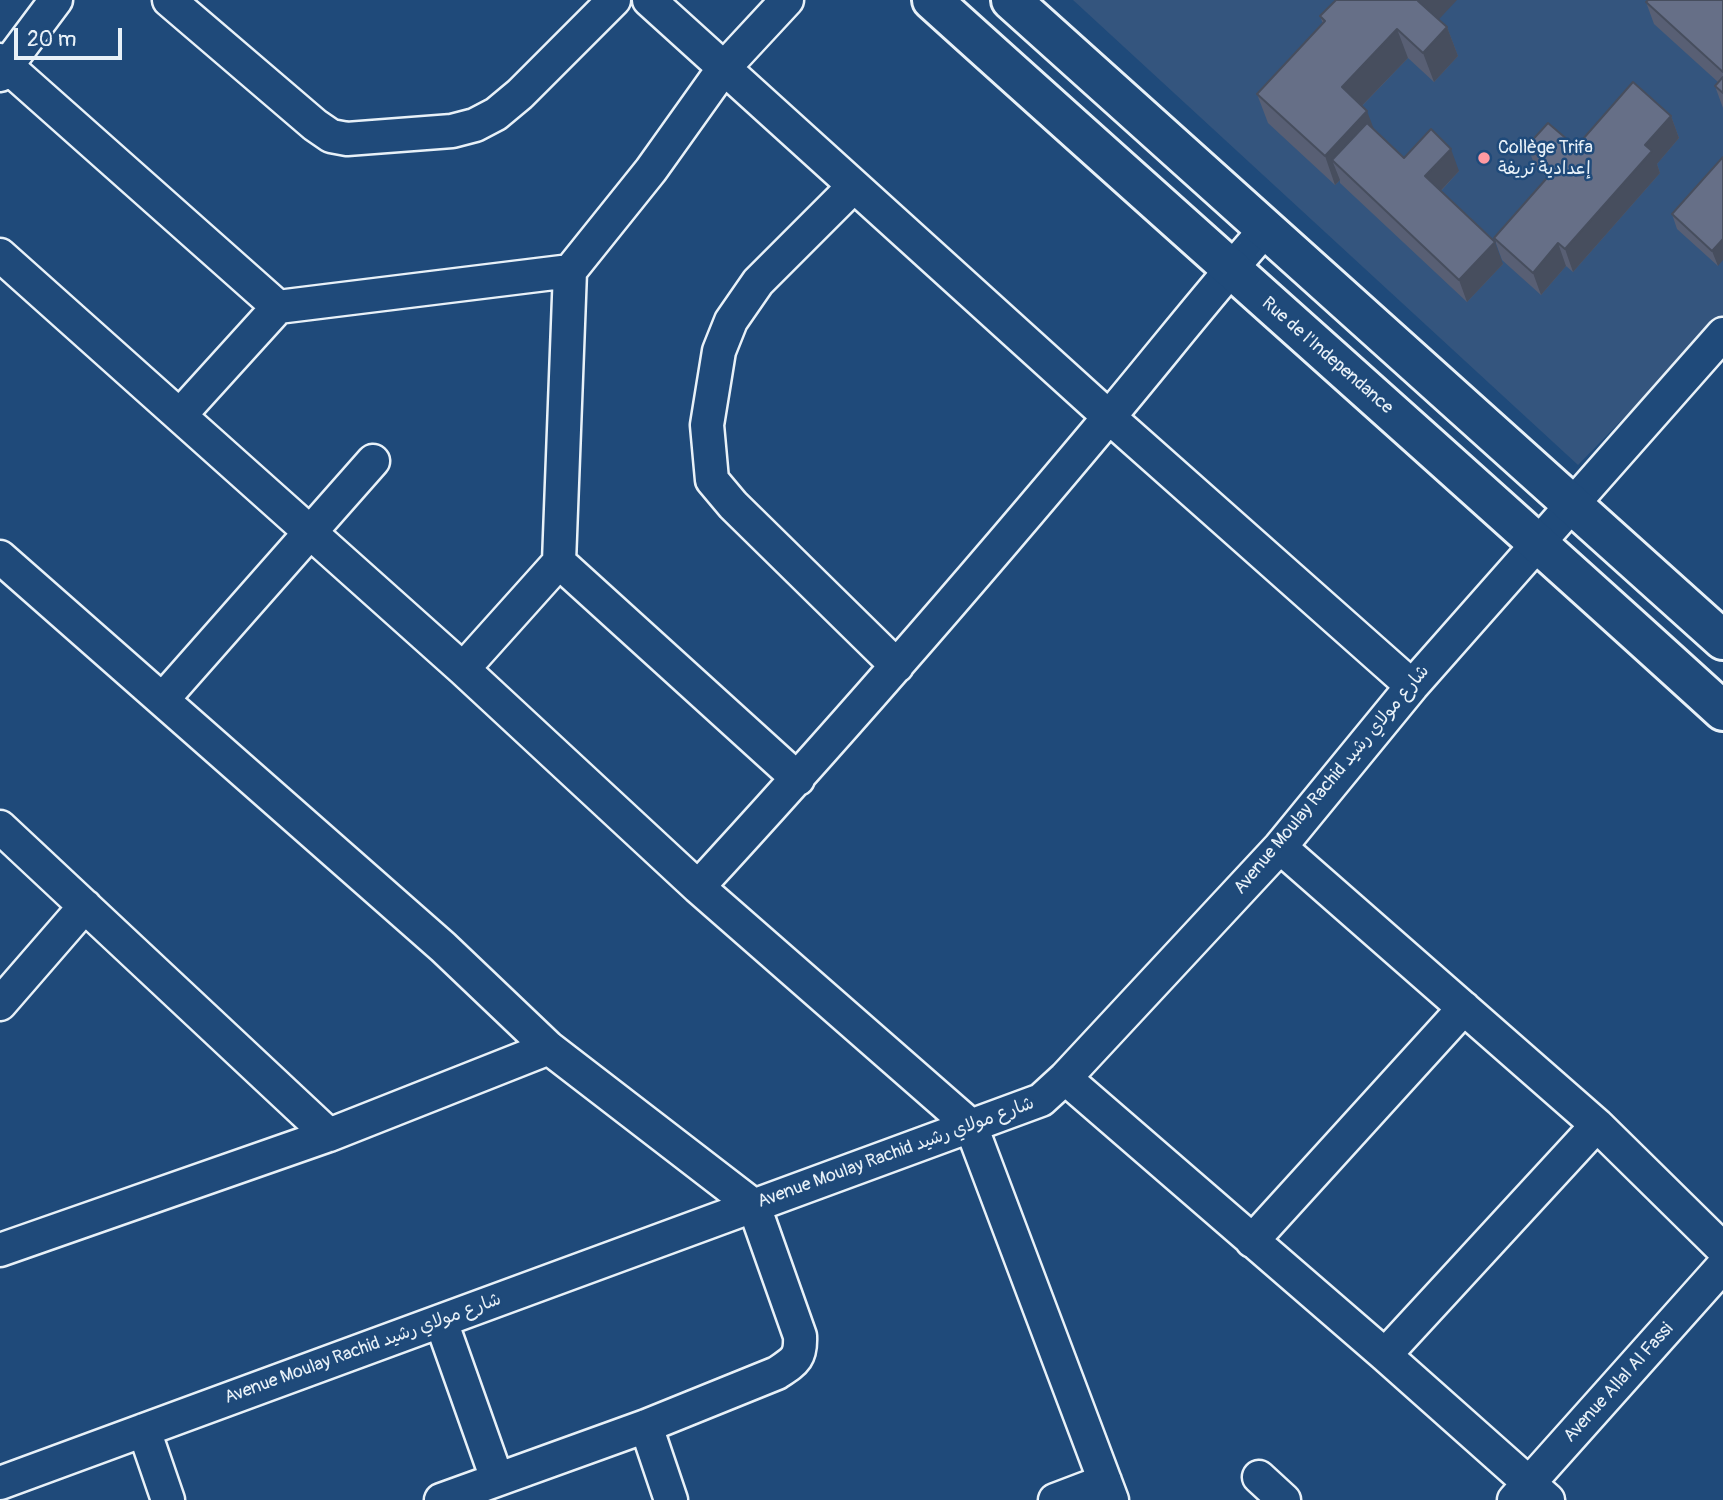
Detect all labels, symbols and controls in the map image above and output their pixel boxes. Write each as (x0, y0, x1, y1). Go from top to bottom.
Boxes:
scale bar (18, 14, 126, 58)
text: 20 m (27, 26, 76, 53)
place label: Collège Trifa إعدادية تريفة (1498, 137, 1593, 180)
marker: Collège Trifa إعدادية تريفة (1476, 150, 1492, 166)
street label: Rue de l'Independance (1257, 293, 1397, 419)
street label: Avenue Moulay Rachid شارع مولاي رشيد (1230, 661, 1434, 899)
street label: Avenue Moulay Rachid شارع مولاي رشيد (755, 1093, 1037, 1213)
street label: Avenue Moulay Rachid شارع مولاي رشيد (222, 1289, 504, 1409)
street label: Avenue Allal Al Fassi (1560, 1319, 1678, 1447)

